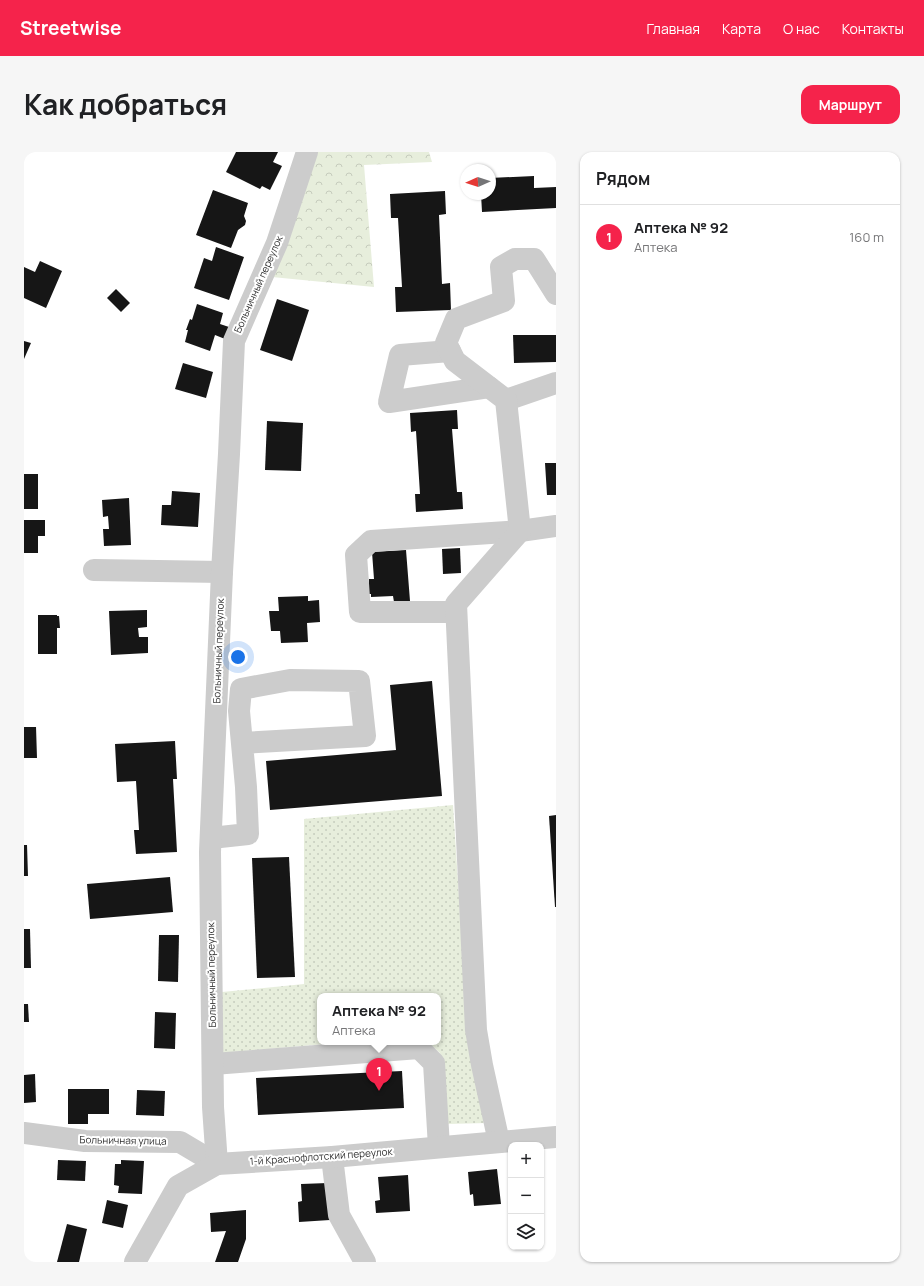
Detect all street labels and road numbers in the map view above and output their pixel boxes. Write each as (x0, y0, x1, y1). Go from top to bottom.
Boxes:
street label: Больничный переулок (230, 232, 286, 335)
street label: Больничный переулок (209, 597, 227, 704)
street label: Больничный переулок (203, 921, 219, 1028)
street label: Больничная улица (79, 1132, 167, 1148)
street label: 1-й Краснофлотский переулок (249, 1144, 394, 1168)

